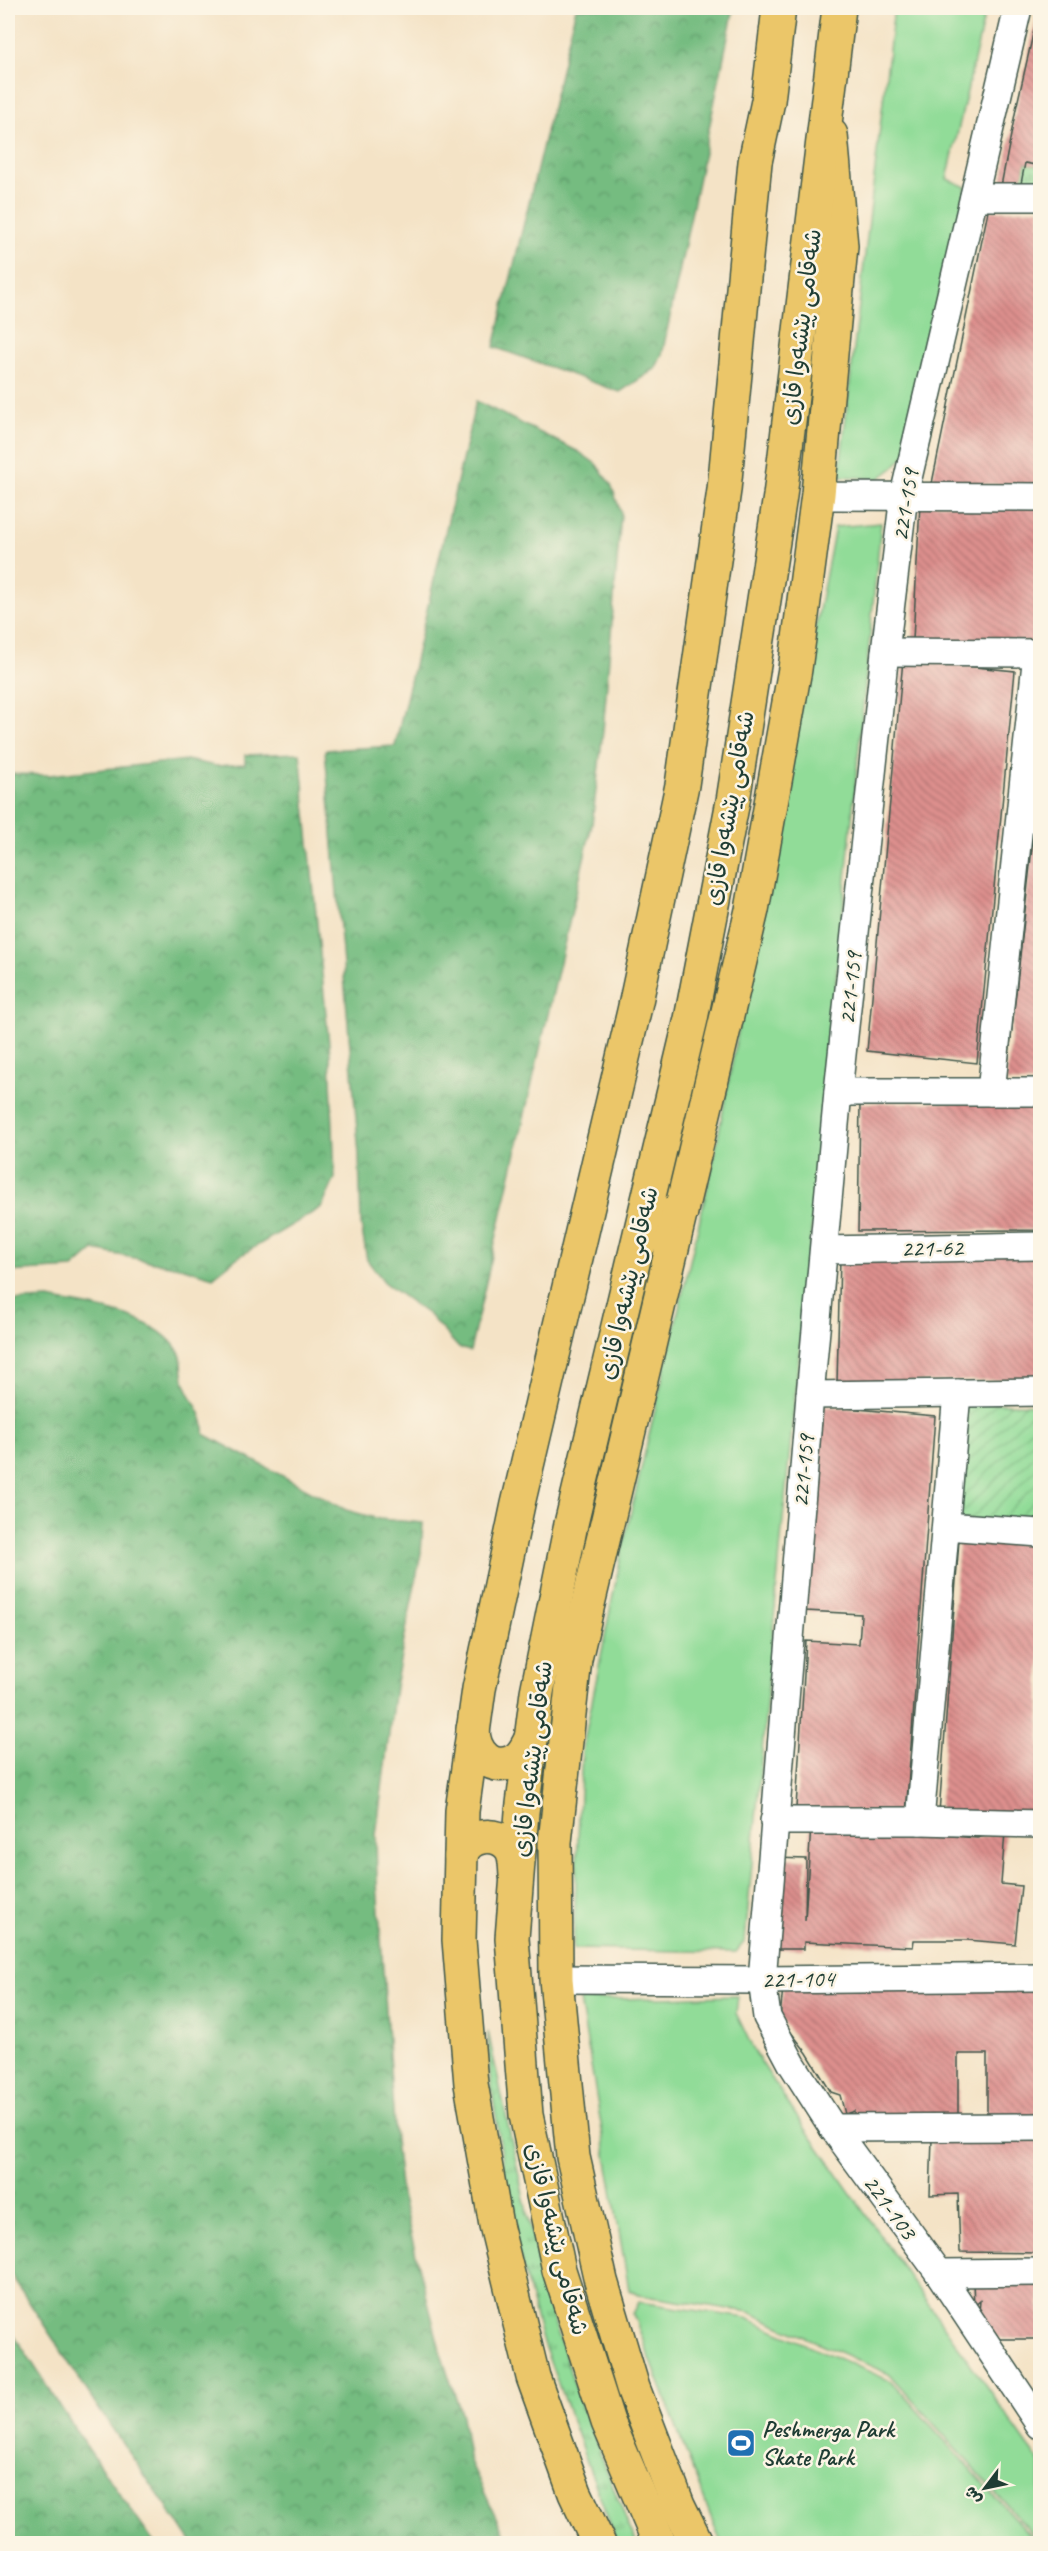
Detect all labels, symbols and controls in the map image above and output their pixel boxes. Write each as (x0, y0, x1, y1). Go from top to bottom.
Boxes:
street label: شەقامی پێشەوا قازی (774, 227, 828, 427)
street label: 221-159 (885, 465, 926, 543)
street label: شەقامی پێشەوا قازی (697, 708, 761, 908)
street label: 221-159 (831, 948, 869, 1026)
street label: شەقامی پێشەوا قازی (591, 1183, 665, 1383)
street label: 221-62 (901, 1232, 965, 1264)
street label: 221-159 (785, 1431, 821, 1508)
street label: شەقامی پێشەوا قازی (505, 1659, 559, 1859)
street label: 221-104 (761, 1963, 837, 1995)
street label: شەقامی پێشەوا قازی (519, 2140, 595, 2338)
street label: 221-103 (857, 2169, 925, 2247)
place label: Peshmerga Park Skate Park (762, 2414, 896, 2472)
sports icon: Peshmerga Park Skate Park (725, 2427, 757, 2459)
north arrow (955, 2458, 1015, 2518)
text: ش (960, 2483, 986, 2508)

